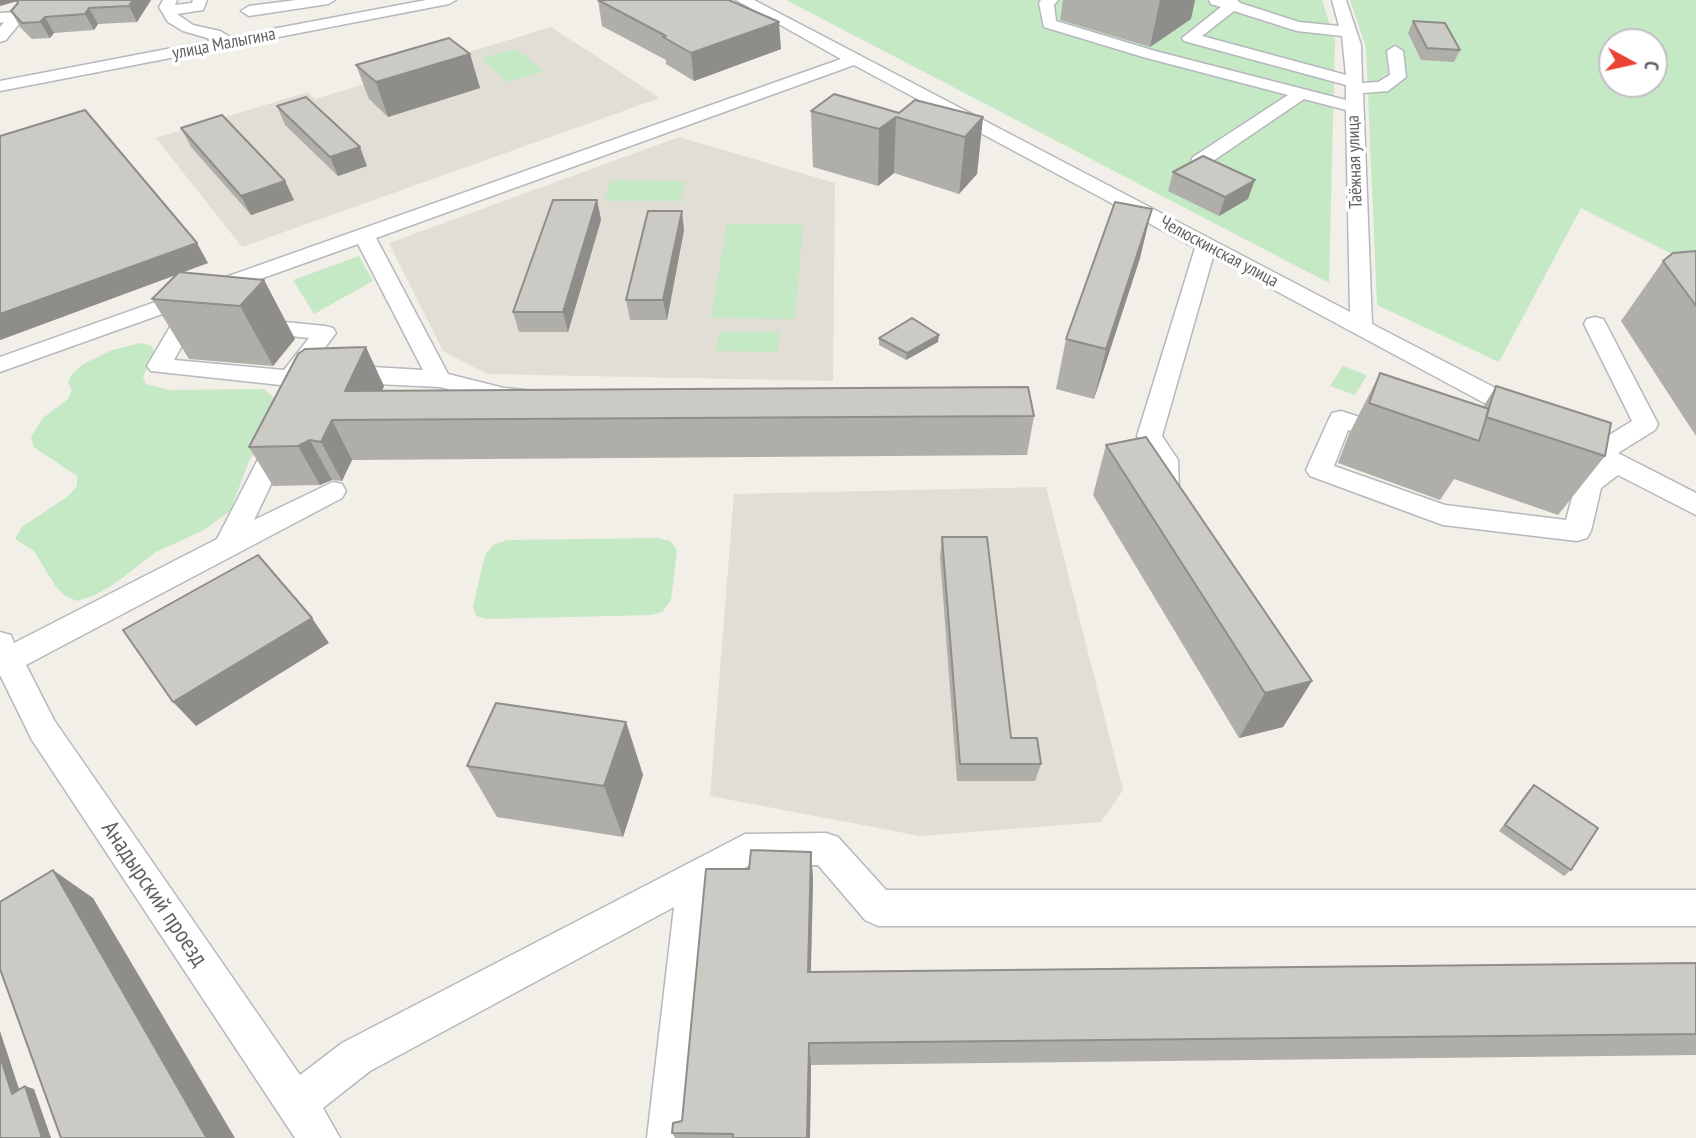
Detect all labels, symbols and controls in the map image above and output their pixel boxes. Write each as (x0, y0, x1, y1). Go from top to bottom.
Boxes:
street label: улица Малыгина (171, 23, 277, 65)
north arrow (1598, 28, 1668, 98)
text: С (1639, 60, 1664, 72)
street label: Таёжная улица (1343, 115, 1367, 209)
street label: Челюскинская улица (1156, 212, 1282, 292)
street label: Анадырский проезд (95, 816, 213, 972)

